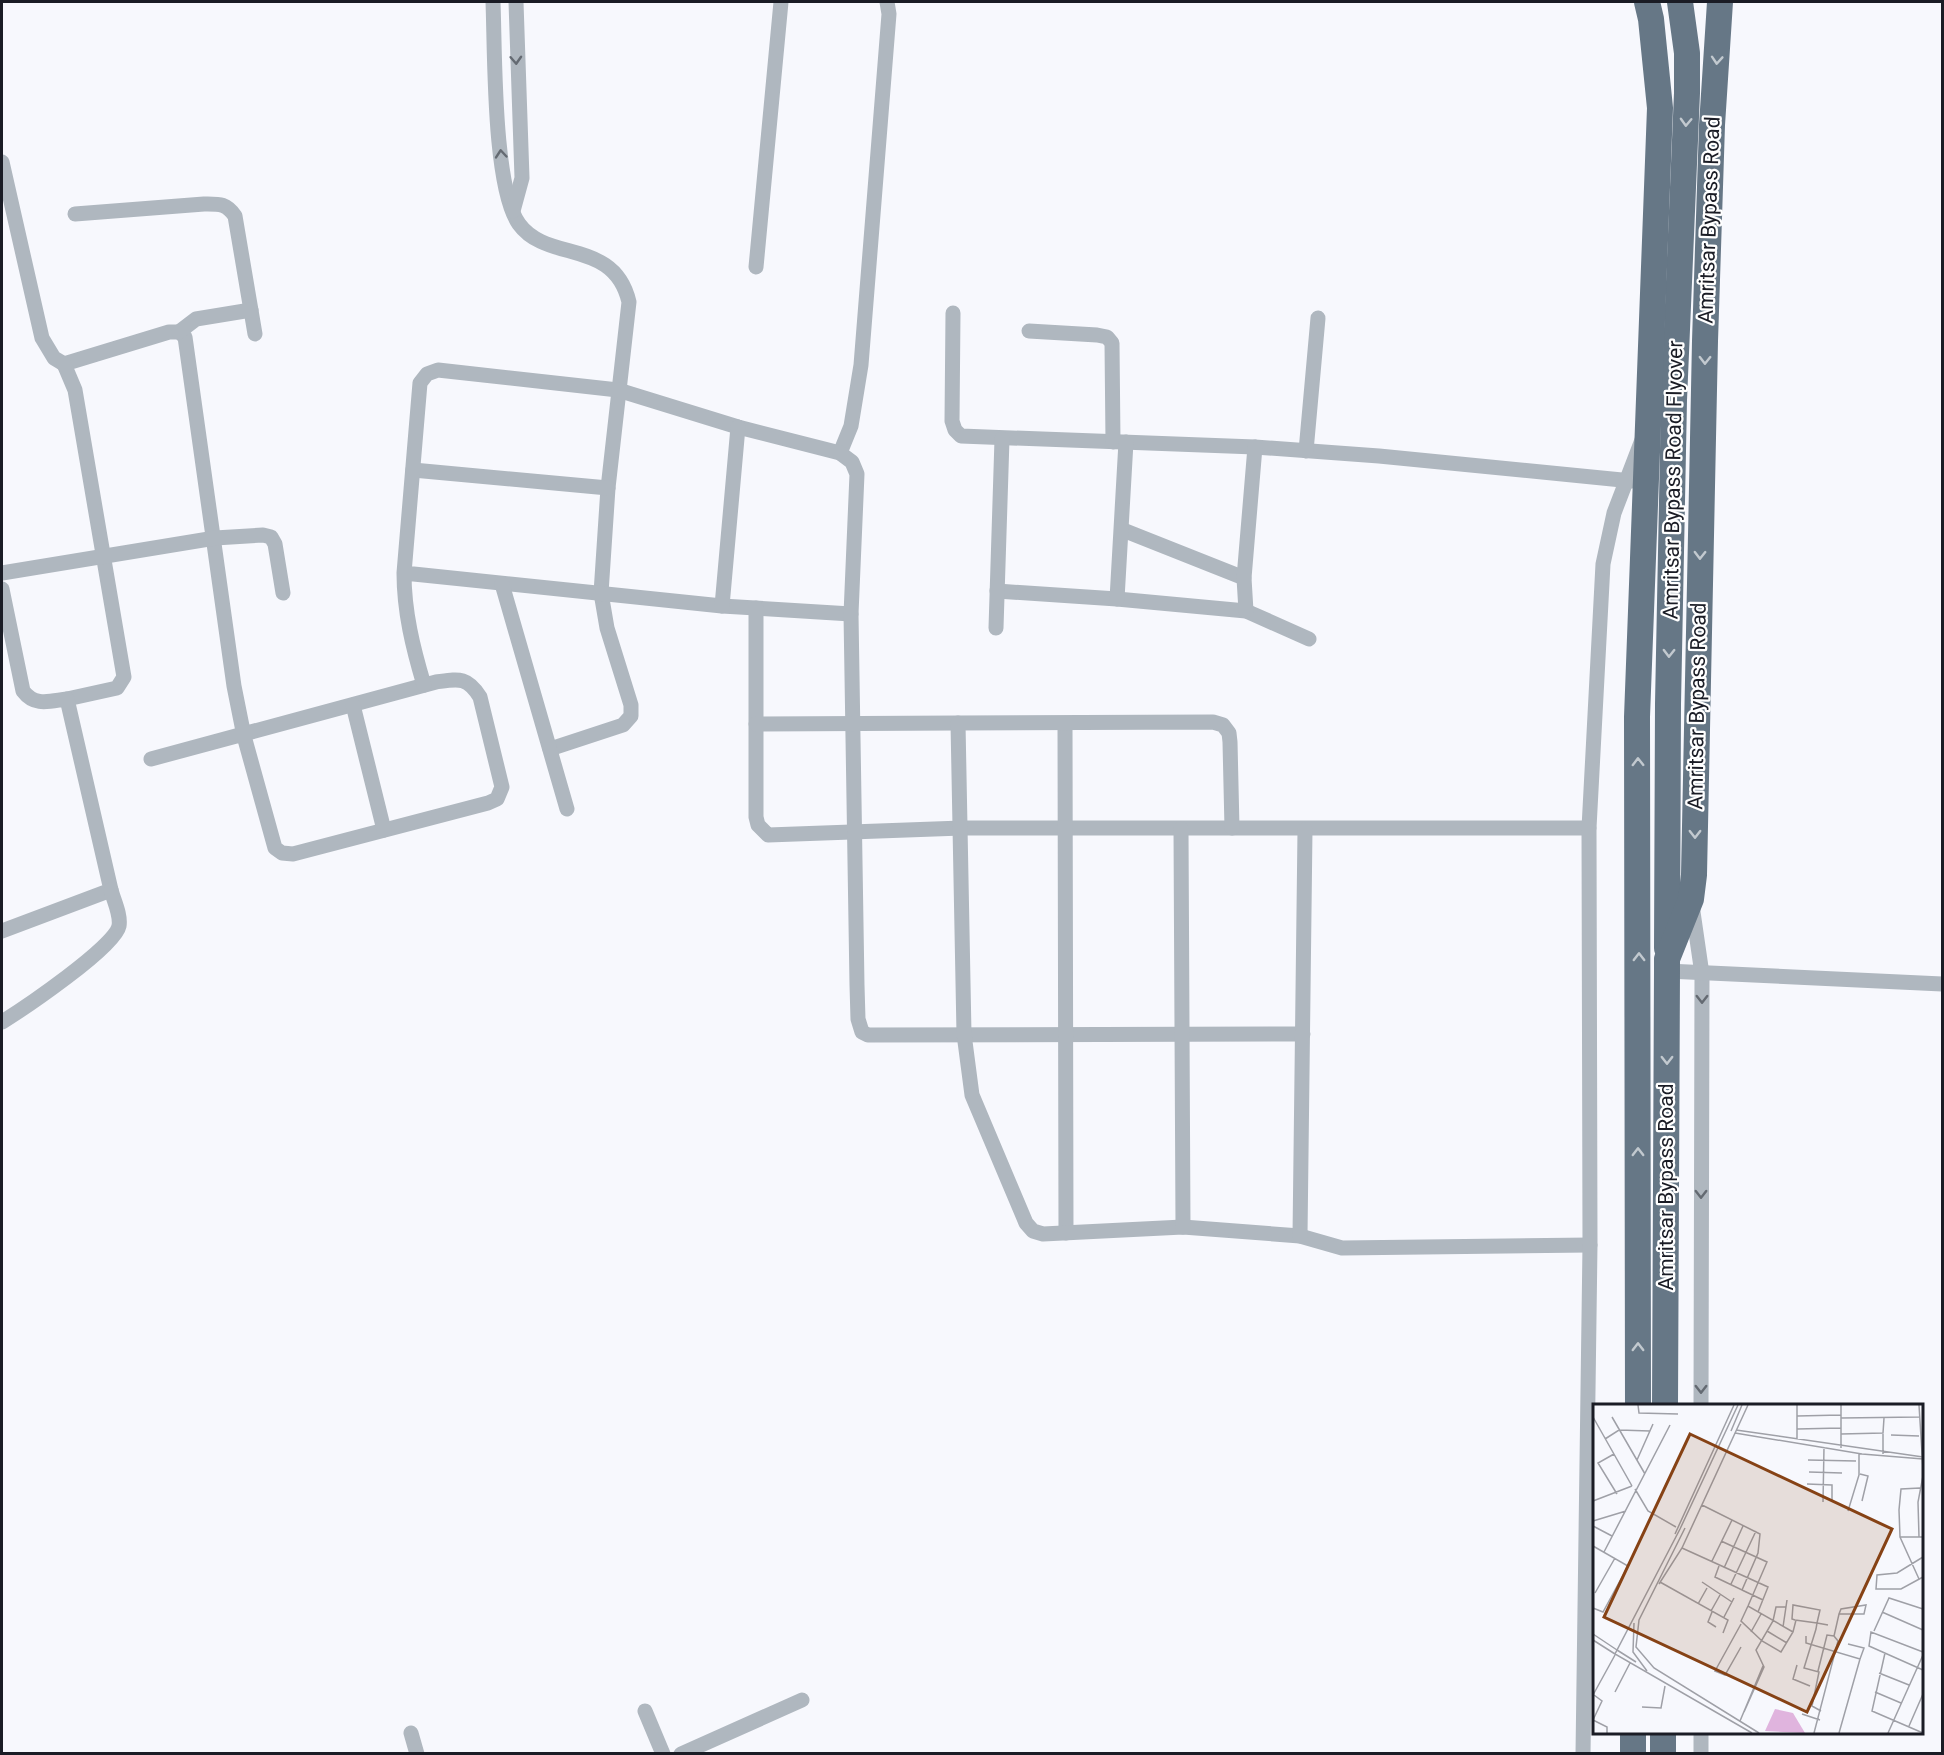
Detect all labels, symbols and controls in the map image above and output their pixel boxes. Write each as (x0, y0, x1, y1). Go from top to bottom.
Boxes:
one-way arrow (510, 55, 523, 64)
one-way arrow (1710, 55, 1723, 64)
street label: Amritsar Bypass Road (1693, 116, 1725, 324)
one-way arrow (1680, 118, 1693, 127)
one-way arrow (495, 150, 508, 159)
street label: Amritsar Bypass Road Flyover (1659, 340, 1687, 620)
one-way arrow (1698, 355, 1711, 364)
one-way arrow (1694, 550, 1707, 559)
street label: Amritsar Bypass Road (1683, 602, 1711, 810)
one-way arrow (1663, 649, 1675, 658)
one-way arrow (1631, 758, 1644, 767)
one-way arrow (1689, 829, 1701, 838)
one-way arrow (1633, 953, 1645, 962)
one-way arrow (1696, 994, 1708, 1003)
one-way arrow (1661, 1055, 1673, 1064)
street label: Amritsar Bypass Road (1654, 1083, 1678, 1291)
one-way arrow (1632, 1148, 1644, 1157)
one-way arrow (1695, 1189, 1708, 1198)
one-way arrow (1632, 1343, 1644, 1352)
one-way arrow (1695, 1384, 1707, 1393)
inset map (1593, 1404, 1923, 1734)

